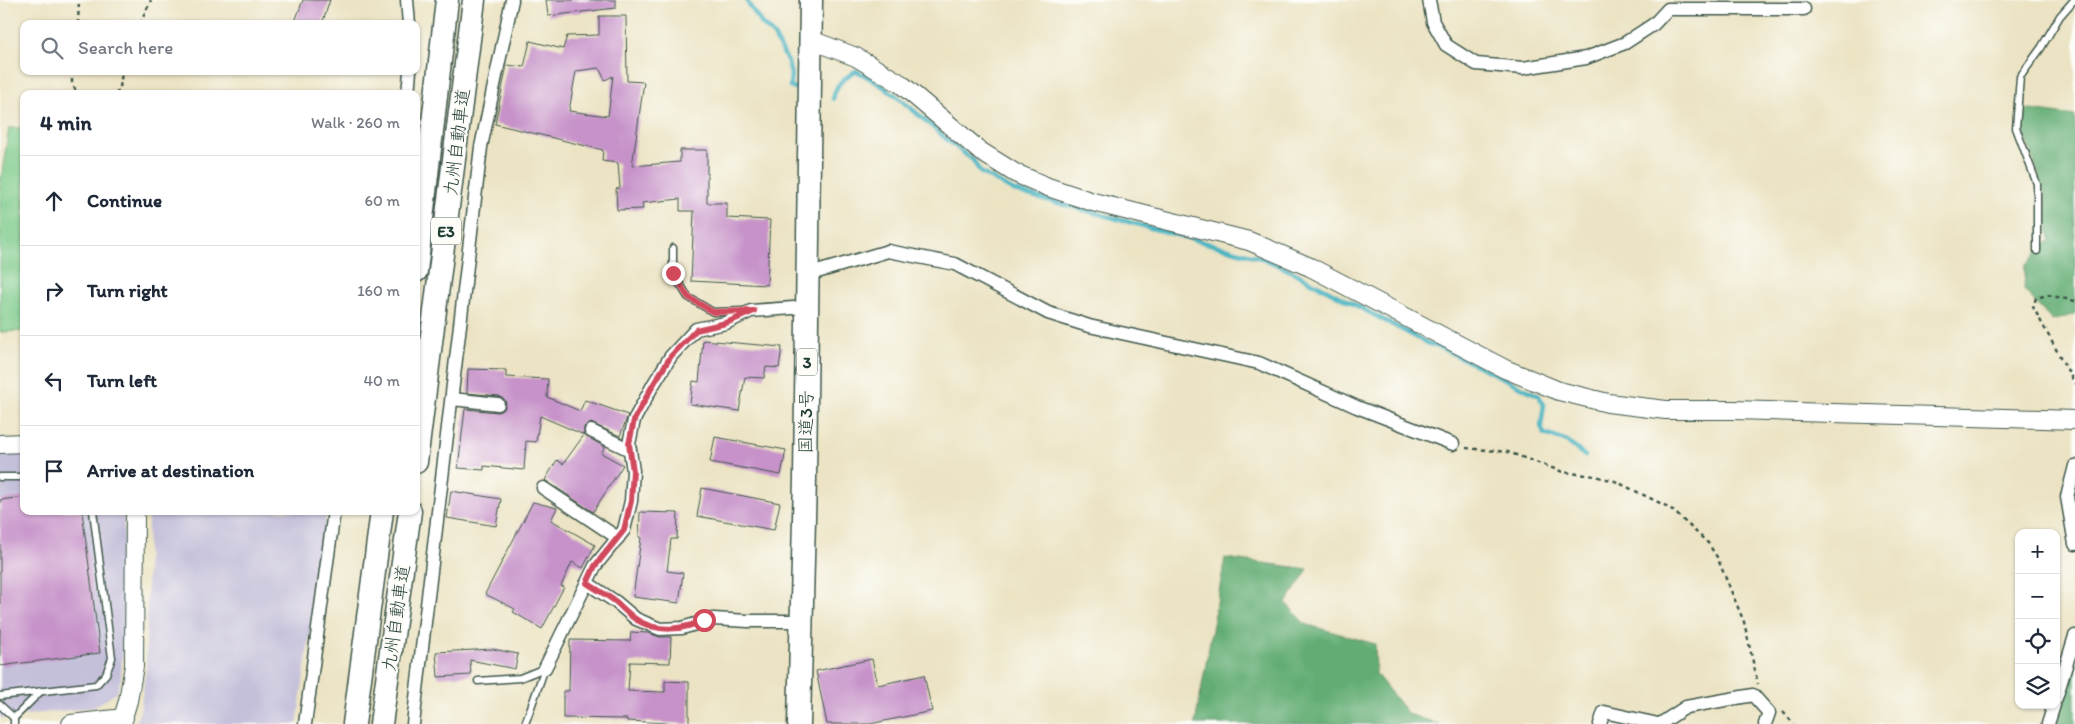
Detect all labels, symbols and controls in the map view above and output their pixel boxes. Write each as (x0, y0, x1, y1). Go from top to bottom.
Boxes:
search box (20, 20, 420, 75)
icon: search (38, 34, 66, 62)
text: Search here (78, 36, 173, 59)
street label: 九州自動車道 (440, 87, 474, 197)
text: 4 min (40, 110, 92, 135)
text: Walk · 260 m (311, 113, 400, 132)
icon: ahead (40, 187, 68, 215)
text: Continue (87, 189, 162, 212)
text: 60 m (365, 191, 400, 210)
road number: E3 (431, 218, 461, 245)
route end (662, 262, 685, 285)
icon: right (40, 277, 68, 305)
text: Turn right (87, 279, 168, 302)
text: 160 m (357, 281, 400, 300)
road number: 3 (797, 348, 817, 376)
icon: left (40, 367, 68, 395)
text: Turn left (87, 369, 157, 392)
text: 40 m (363, 371, 400, 390)
street label: 国道3号 (794, 390, 818, 454)
icon: arrive (40, 457, 68, 485)
text: Arrive at destination (87, 459, 254, 482)
map controls (2015, 529, 2060, 709)
button: + (2015, 529, 2060, 574)
street label: 九州自動車道 (378, 563, 414, 673)
button: − (2015, 574, 2060, 619)
route start (693, 609, 716, 632)
button: locate (2015, 619, 2060, 664)
button: layers (2015, 664, 2060, 709)

